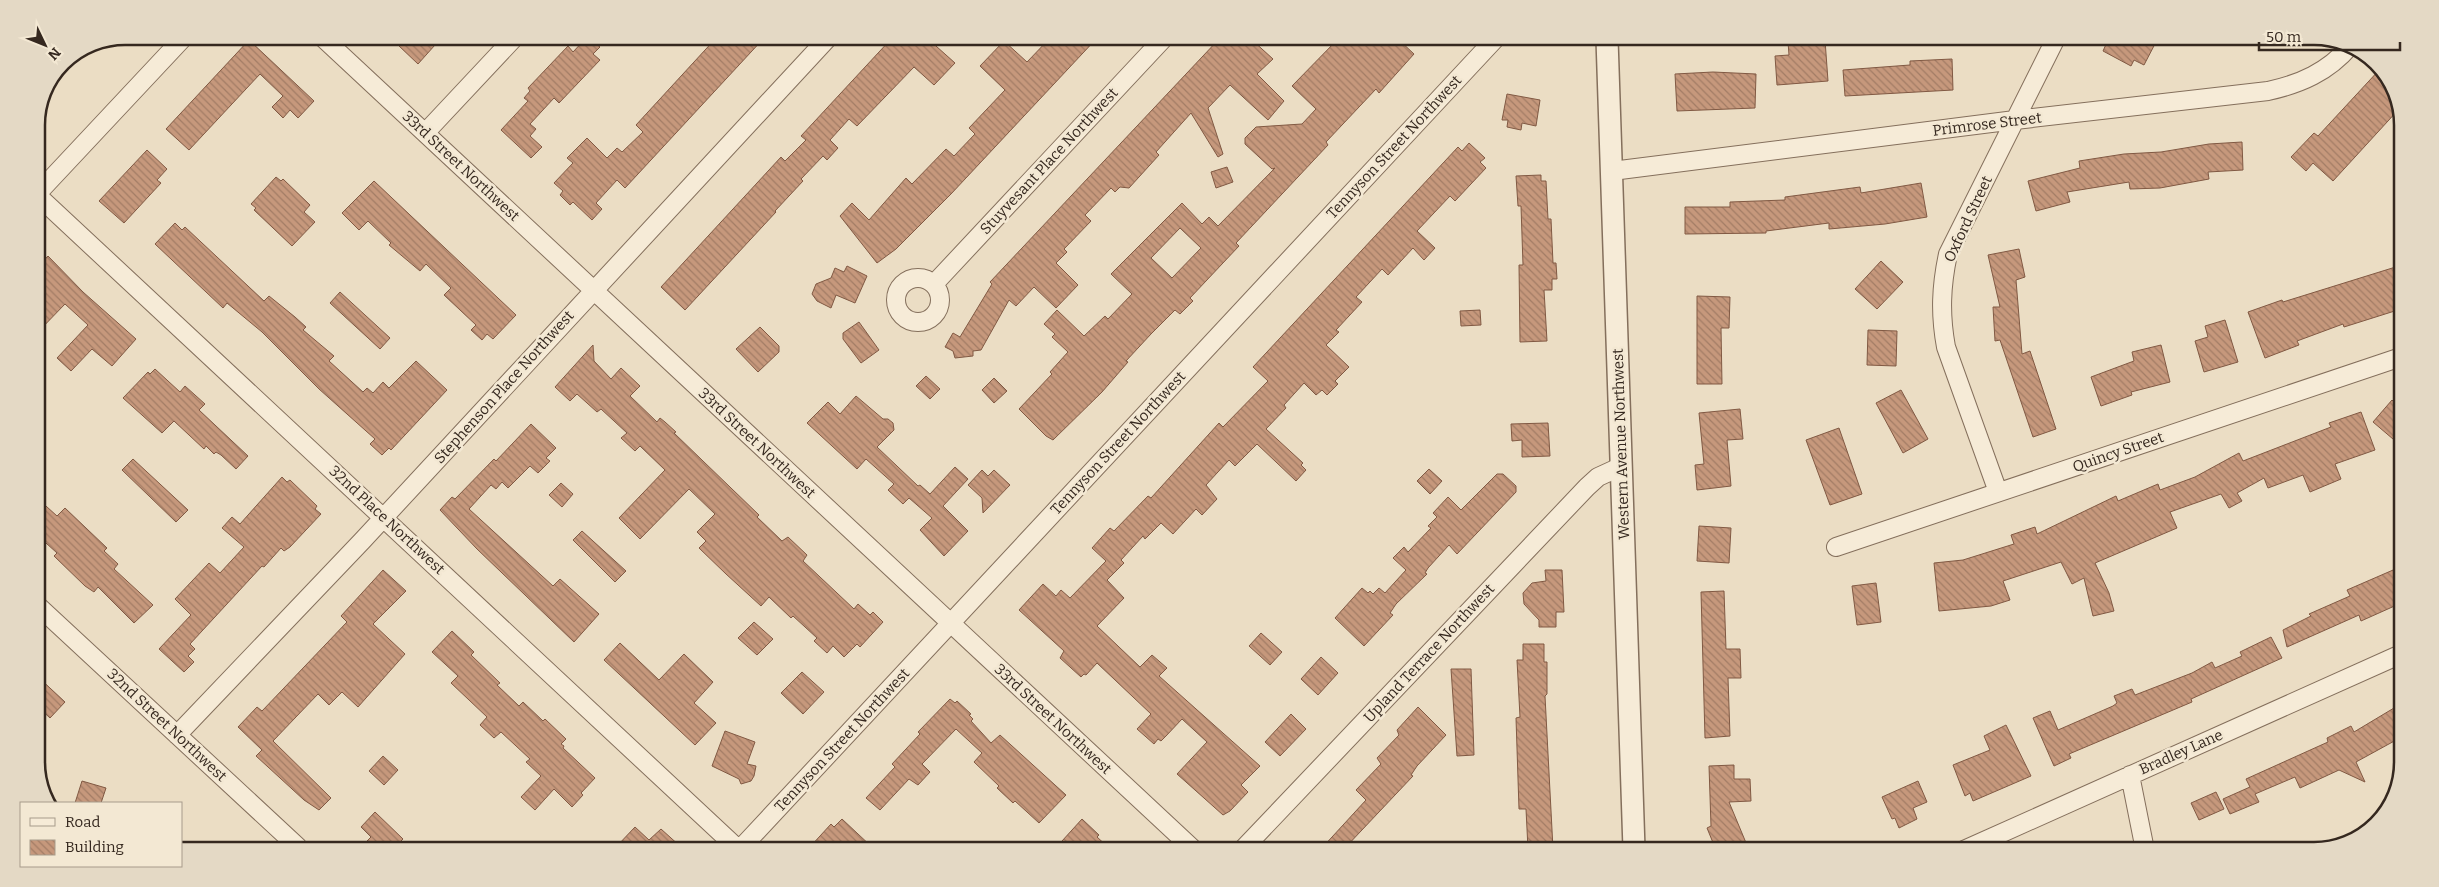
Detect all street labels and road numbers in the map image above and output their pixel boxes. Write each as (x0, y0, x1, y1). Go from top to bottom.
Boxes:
street label: Tennyson Street Northwest (1323, 71, 1466, 222)
street label: Stuyvesant Place Northwest (976, 84, 1122, 238)
street label: 33rd Street Northwest (399, 107, 524, 225)
street label: Primrose Street (1931, 108, 2043, 140)
street label: Oxford Street (1940, 172, 1996, 265)
street label: Stephenson Place Northwest (430, 306, 578, 467)
street label: Western Avenue Northwest (1609, 347, 1633, 540)
street label: Tennyson Street Northwest (1047, 367, 1190, 518)
street label: 33rd Street Northwest (695, 384, 820, 502)
street label: Quincy Street (2070, 428, 2166, 476)
street label: 32nd Place Northwest (325, 462, 449, 579)
street label: Upland Terrace Northwest (1360, 579, 1498, 726)
street label: 33rd Street Northwest (991, 660, 1116, 778)
street label: Tennyson Street Northwest (771, 664, 914, 815)
street label: 32nd Street Northwest (103, 665, 231, 786)
street label: Bradley Lane (2136, 726, 2226, 778)

